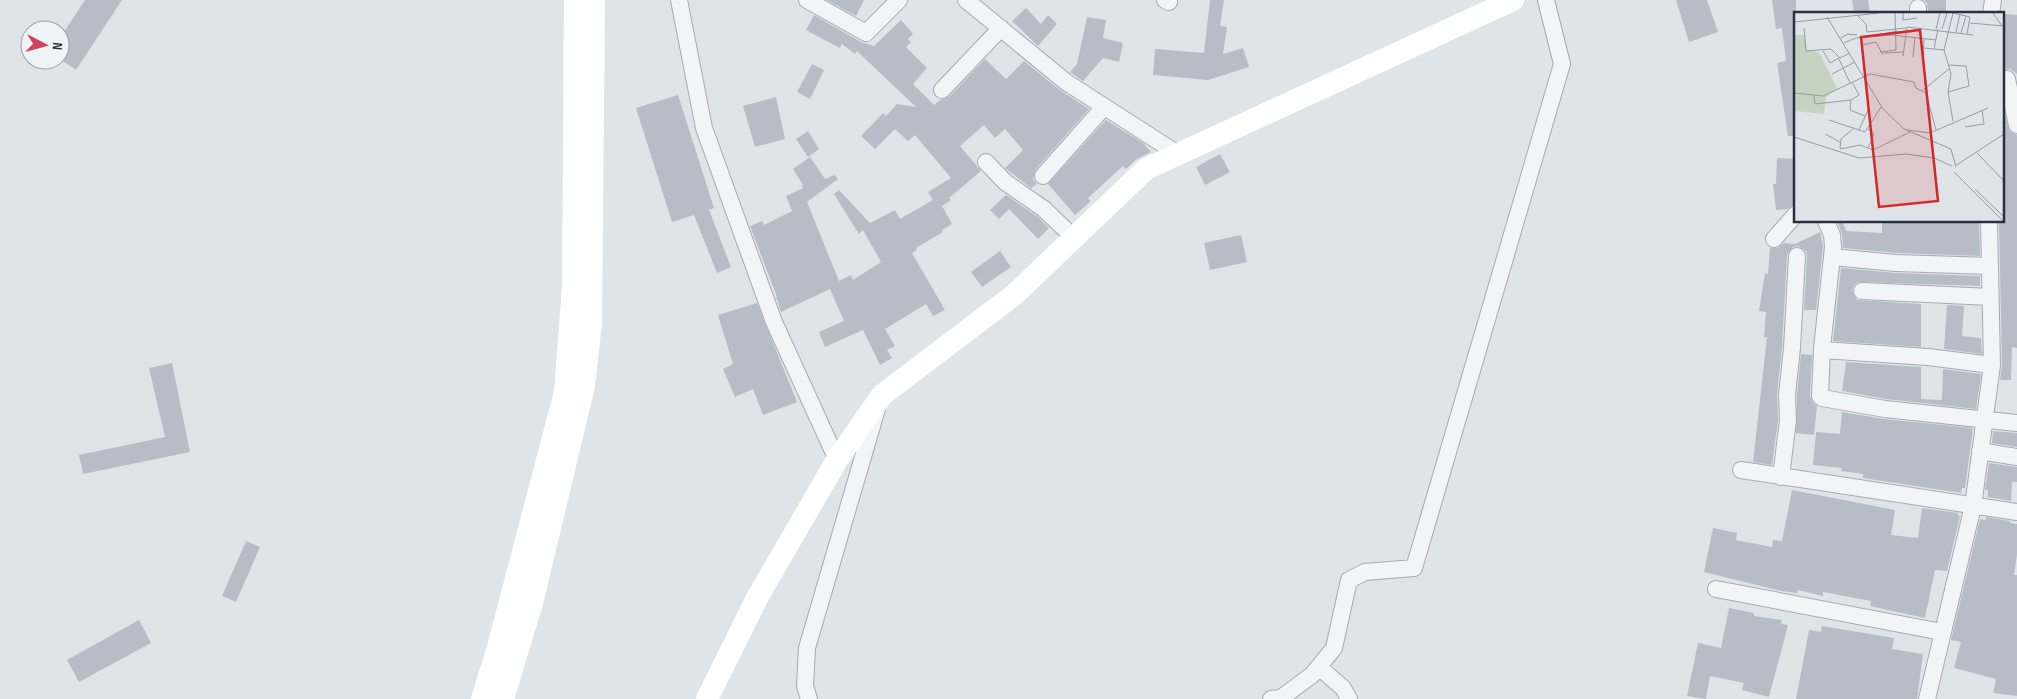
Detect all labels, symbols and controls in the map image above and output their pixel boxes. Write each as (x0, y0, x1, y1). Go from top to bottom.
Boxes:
inset map (1794, 12, 2004, 222)
north arrow (20, 20, 70, 70)
text: N (49, 42, 66, 51)

